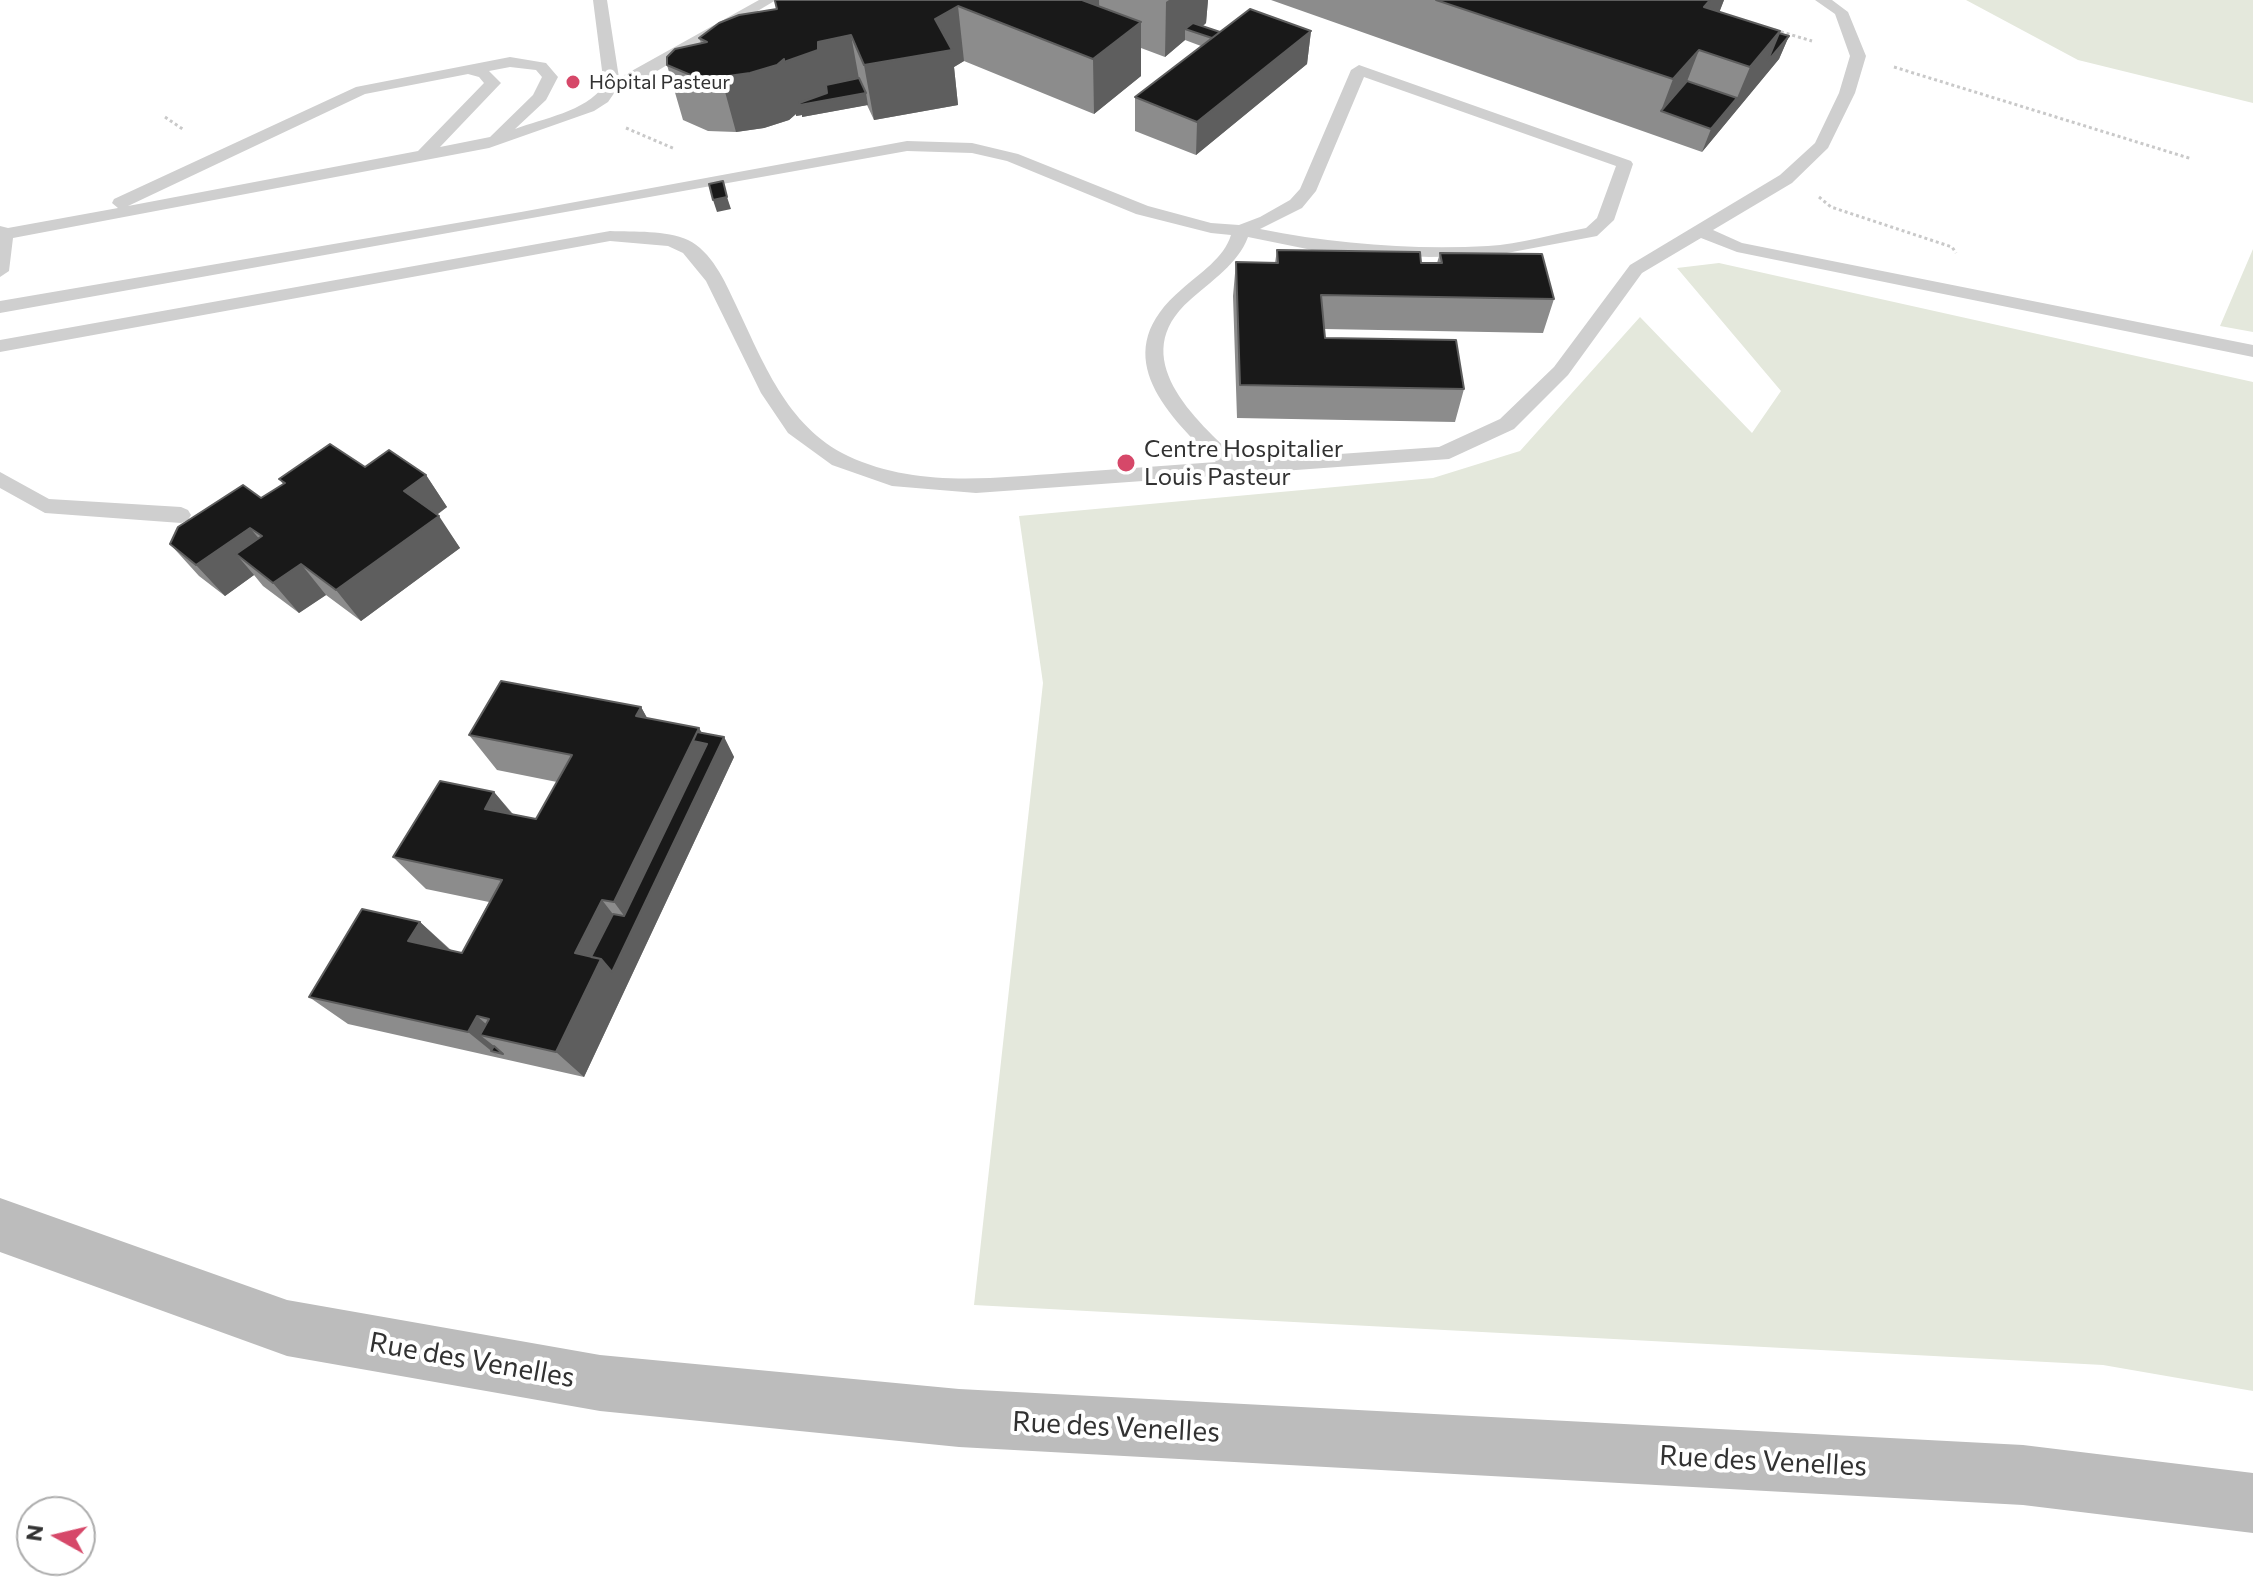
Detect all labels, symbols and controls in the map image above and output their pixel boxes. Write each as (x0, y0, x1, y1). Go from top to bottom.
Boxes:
place label: Hôpital Pasteur (589, 70, 730, 94)
marker: Hôpital Pasteur (564, 73, 582, 91)
place label: Centre Hospitalier Louis Pasteur (1144, 435, 1343, 491)
marker: Centre Hospitalier Louis Pasteur (1115, 452, 1137, 474)
street label: Rue des Venelles (367, 1325, 577, 1395)
street label: Rue des Venelles (1011, 1405, 1221, 1449)
street label: Rue des Venelles (1658, 1439, 1868, 1483)
north arrow (16, 1496, 96, 1576)
text: N (19, 1523, 48, 1543)

